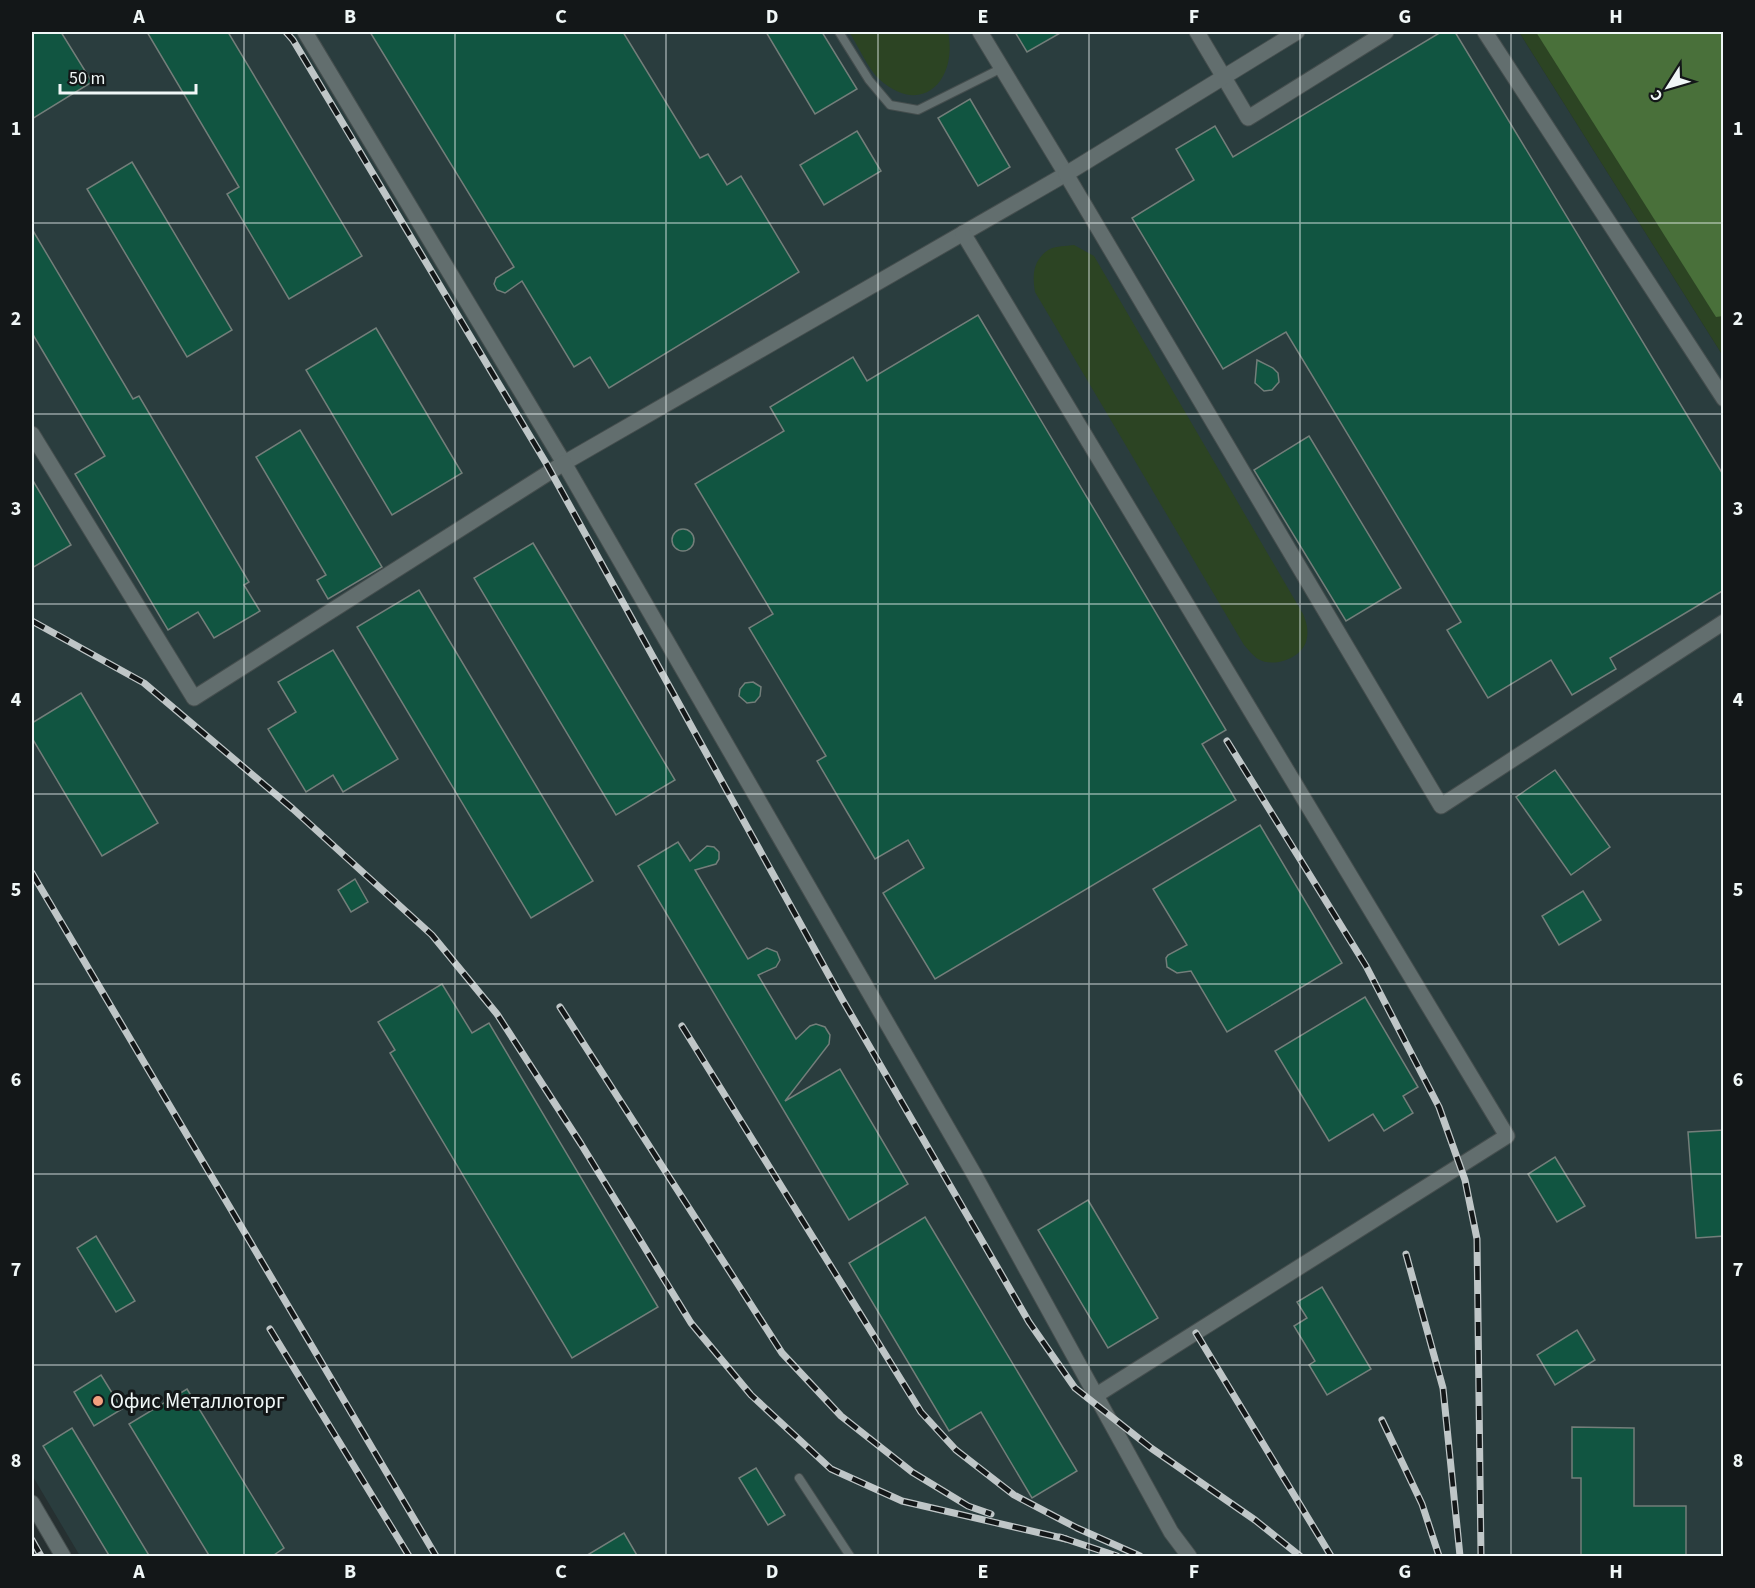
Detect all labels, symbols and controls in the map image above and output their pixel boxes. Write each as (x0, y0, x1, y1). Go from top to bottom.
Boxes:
text: A (132, 3, 145, 31)
text: B (344, 3, 356, 31)
text: C (555, 3, 567, 31)
text: D (766, 3, 778, 31)
text: E (978, 3, 988, 31)
text: F (1189, 3, 1199, 31)
text: G (1399, 3, 1411, 31)
text: H (1609, 3, 1623, 31)
scale bar (60, 57, 196, 95)
north arrow (1638, 57, 1698, 117)
text: 50 m (69, 66, 105, 91)
text: С (1645, 85, 1668, 106)
text: 1 (11, 115, 21, 143)
text: 1 (1733, 115, 1743, 143)
text: 2 (11, 305, 21, 333)
text: 2 (1733, 305, 1743, 333)
text: 3 (11, 495, 21, 523)
text: 3 (1733, 495, 1743, 523)
text: 4 (11, 686, 22, 714)
text: 4 (1733, 686, 1744, 714)
text: 5 (11, 876, 21, 904)
text: 5 (1733, 876, 1743, 904)
text: 6 (11, 1066, 21, 1094)
text: 6 (1733, 1066, 1743, 1094)
text: 7 (11, 1256, 21, 1284)
text: 7 (1733, 1256, 1743, 1284)
place label: Офис Металлоторг (110, 1386, 285, 1416)
marker: Офис Металлоторг (91, 1394, 105, 1408)
text: 8 (11, 1447, 21, 1475)
text: 8 (1733, 1447, 1743, 1475)
text: A (132, 1558, 145, 1586)
text: B (344, 1558, 356, 1586)
text: C (555, 1558, 567, 1586)
text: D (766, 1558, 778, 1586)
text: E (978, 1558, 988, 1586)
text: F (1189, 1558, 1199, 1586)
text: G (1399, 1558, 1411, 1586)
text: H (1609, 1558, 1623, 1586)

